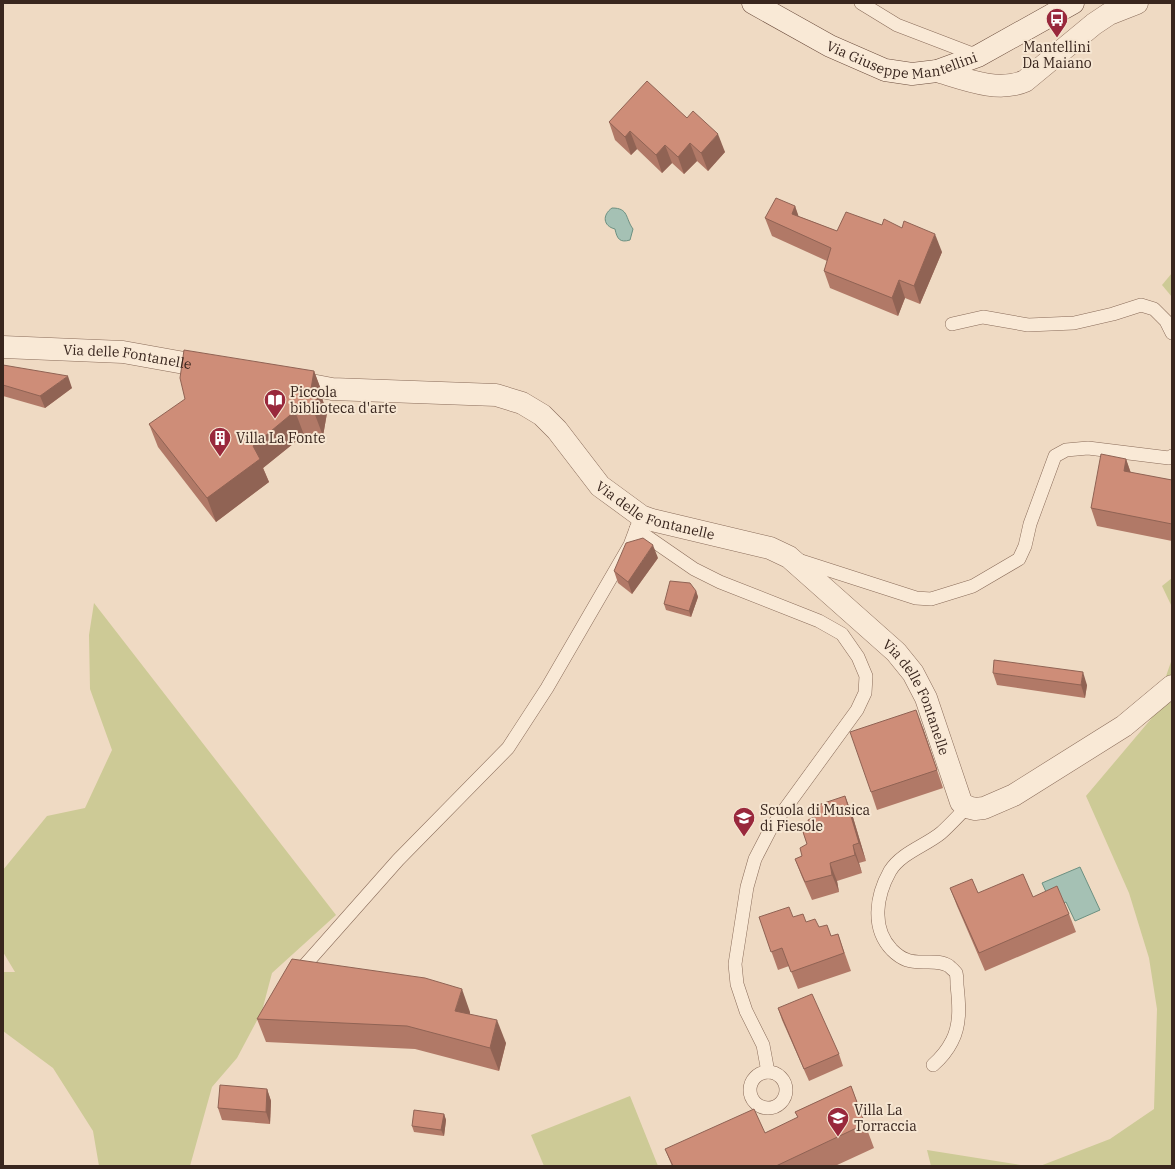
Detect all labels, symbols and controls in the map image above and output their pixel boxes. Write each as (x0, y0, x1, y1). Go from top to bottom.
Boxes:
bus stop icon: Mantellini Da Maiano (1044, 6, 1070, 39)
street label: Via Giuseppe Mantellini (824, 37, 980, 83)
place label: Mantellini Da Maiano (1022, 38, 1092, 72)
street label: Via delle Fontanelle (63, 341, 193, 373)
place label: Piccola biblioteca d'arte (290, 383, 397, 417)
library icon: Piccola biblioteca d'arte (262, 387, 288, 420)
building icon: Villa La Fonte (207, 425, 233, 458)
place label: Villa La Fonte (236, 429, 325, 447)
street label: Via delle Fontanelle (592, 477, 716, 544)
street label: Via delle Fontanelle (879, 635, 954, 757)
place label: Scuola di Musica di Fiesole (760, 801, 871, 835)
school or university icon: Scuola di Musica di Fiesole (731, 805, 757, 838)
place label: Villa La Torraccia (854, 1101, 917, 1135)
school or university icon: Villa La Torraccia (825, 1105, 851, 1138)

